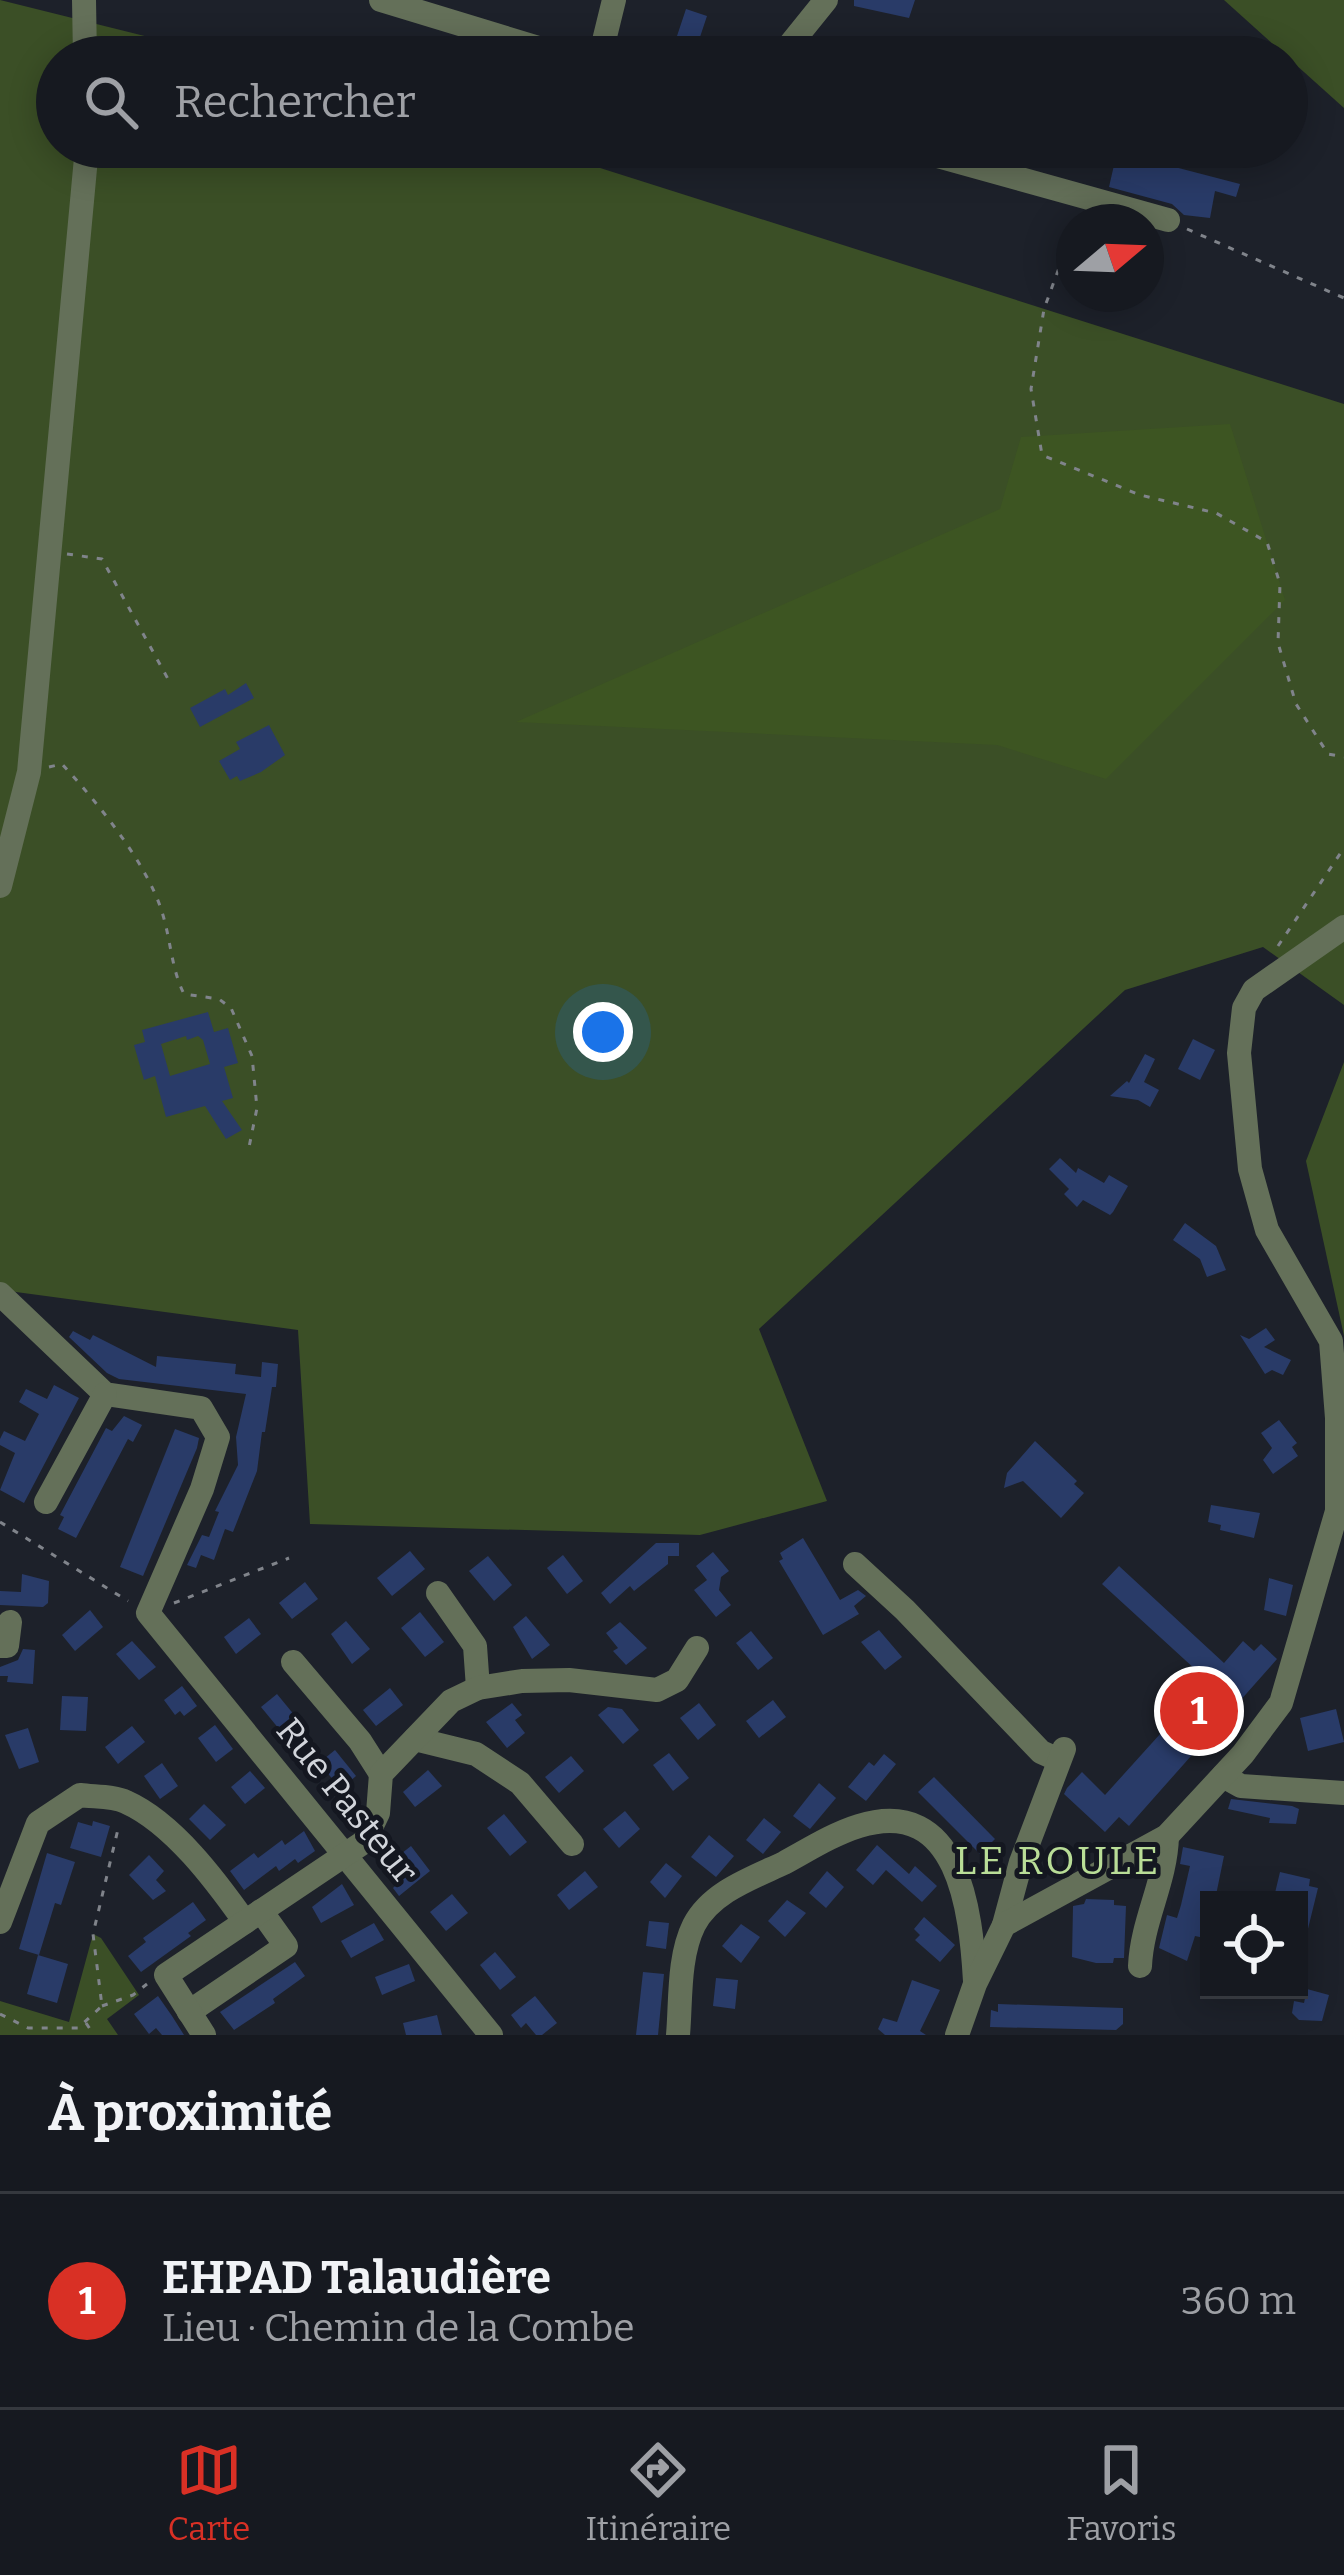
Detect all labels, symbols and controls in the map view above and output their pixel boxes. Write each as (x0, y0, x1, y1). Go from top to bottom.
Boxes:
search box (36, 36, 1308, 168)
icon: search (78, 69, 144, 135)
text: Rechercher (174, 75, 416, 129)
north arrow (1056, 204, 1164, 312)
your location (573, 1002, 633, 1062)
pin: 1 (1160, 1666, 1238, 1756)
street label: Rue Pasteur (267, 1709, 427, 1893)
district label: LE ROULE (955, 1838, 1161, 1884)
map controls (1200, 1891, 1308, 1999)
button: locate (1200, 1891, 1308, 1999)
text: À proximité (48, 2082, 332, 2144)
text: EHPAD Talaudière (162, 2251, 551, 2305)
text: 1 (79, 2278, 95, 2324)
text: 360 m (1181, 2278, 1296, 2324)
text: Lieu · Chemin de la Combe (162, 2305, 635, 2351)
tab: Carte (168, 2437, 250, 2549)
tab: Itinéraire (585, 2437, 731, 2549)
tab: Favoris (1066, 2437, 1176, 2549)

